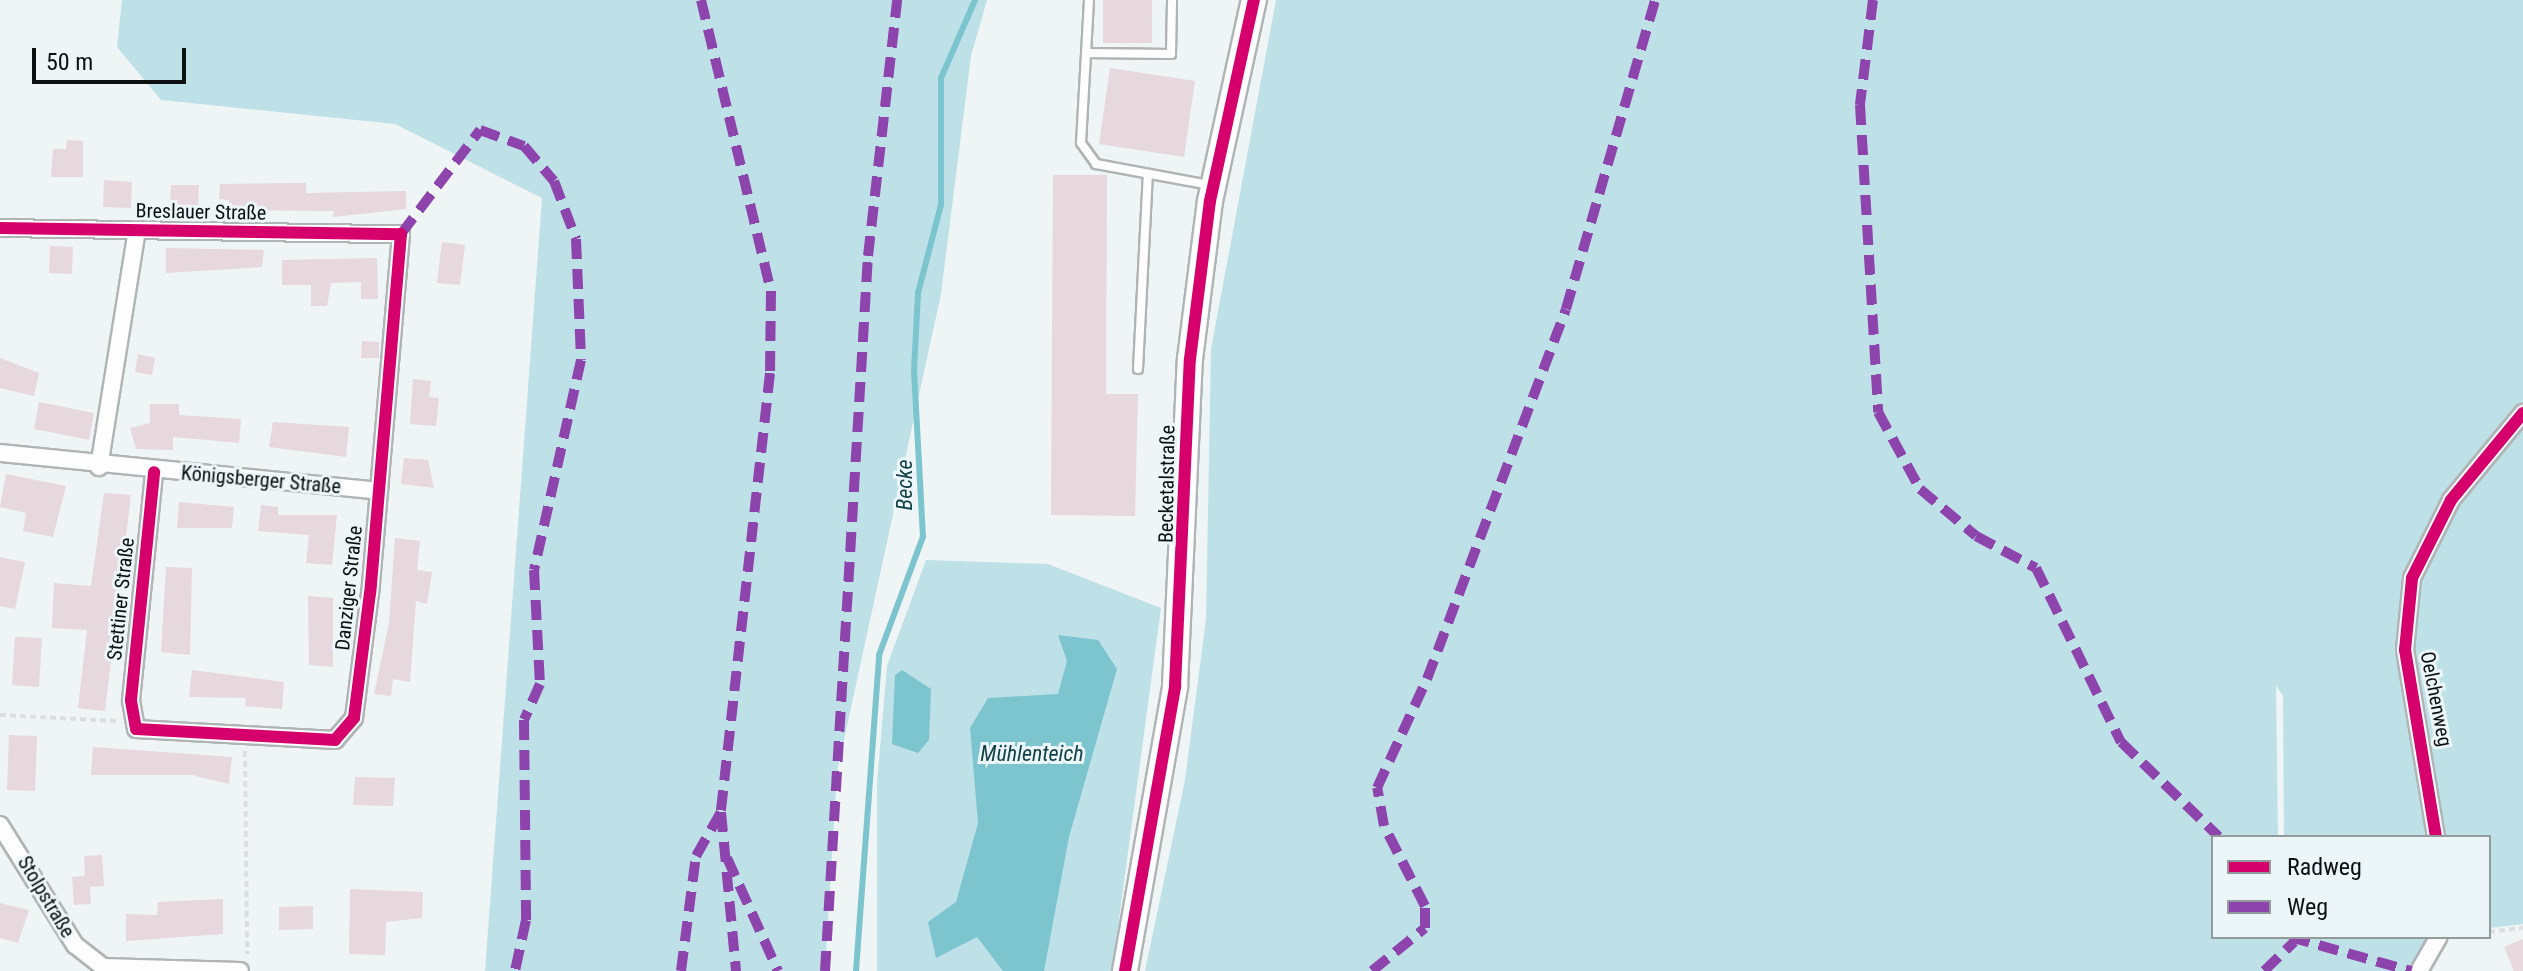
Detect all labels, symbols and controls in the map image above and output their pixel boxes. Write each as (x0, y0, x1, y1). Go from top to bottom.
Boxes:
scale bar (36, 32, 190, 82)
text: 50 m (46, 48, 93, 76)
street label: Breslauer Straße (135, 199, 267, 225)
street label: Becketalstraße (1154, 425, 1180, 543)
water label: Becke (892, 460, 918, 510)
street label: Königsberger Straße (180, 461, 342, 499)
street label: Danziger Straße (331, 524, 367, 652)
street label: Stettiner Straße (103, 536, 139, 662)
street label: Oelchenweg (2415, 650, 2457, 748)
water label: Mühlenteich (980, 741, 1084, 767)
legend (2211, 835, 2491, 939)
street label: Stolpstraße (12, 852, 80, 942)
text: Radweg (2287, 853, 2362, 881)
text: Weg (2287, 893, 2328, 921)

